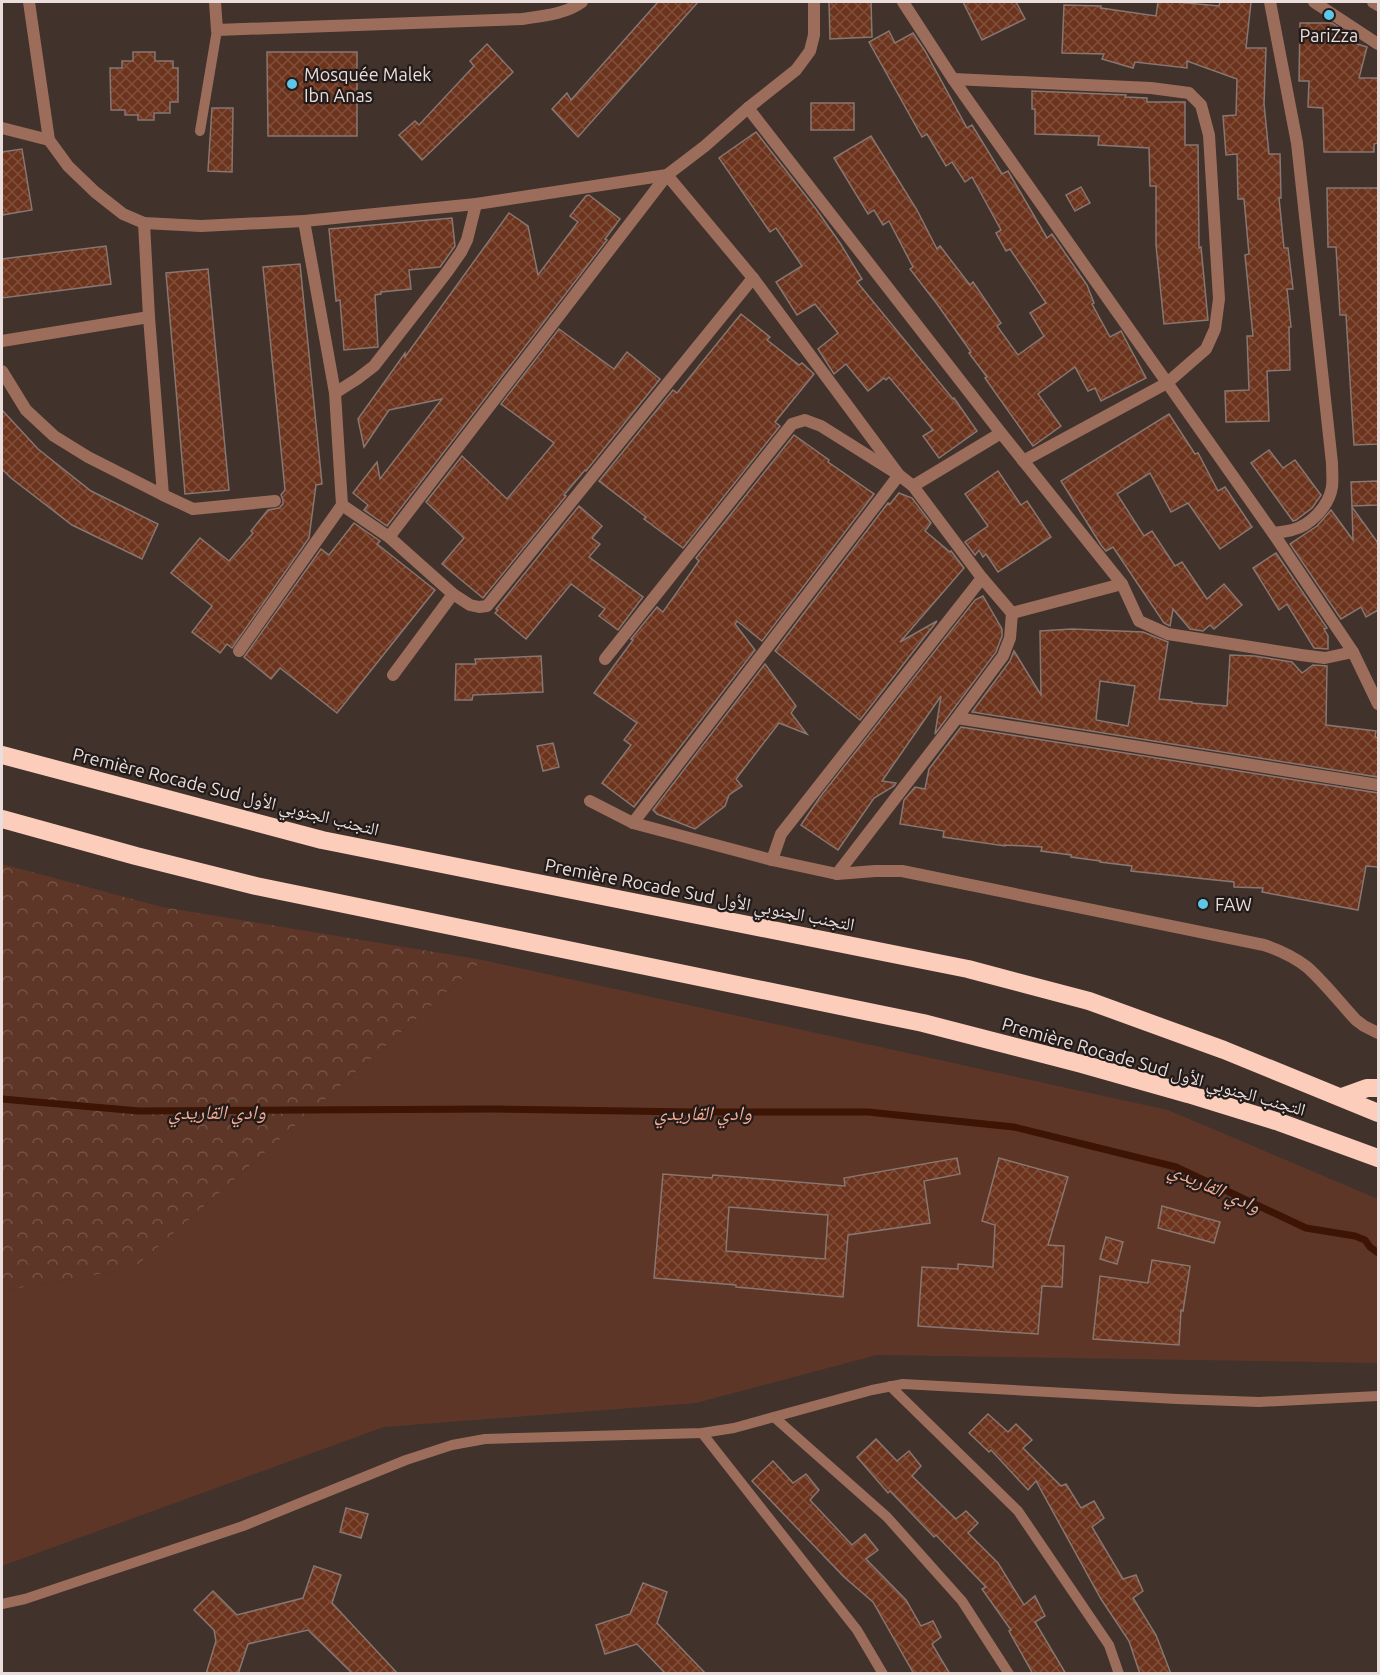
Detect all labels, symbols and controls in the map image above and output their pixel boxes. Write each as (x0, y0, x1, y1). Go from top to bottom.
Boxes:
marker: PariZza (1322, 8, 1336, 22)
place label: PariZza (1300, 25, 1358, 45)
place label: Mosquée Malek Ibn Anas (304, 64, 431, 105)
marker: Mosquée Malek Ibn Anas (285, 77, 299, 91)
street label: Première Rocade Sud التجنب الجنوبي الأول (69, 743, 381, 844)
street label: Première Rocade Sud التجنب الجنوبي الأول (542, 854, 857, 939)
place label: FAW (1215, 894, 1252, 914)
marker: FAW (1196, 897, 1210, 911)
street label: Première Rocade Sud التجنب الجنوبي الأول (998, 1013, 1308, 1124)
water label: وادي القاريدي (168, 1100, 266, 1128)
water label: وادي القاريدي (654, 1101, 752, 1129)
water label: وادي القاريدي (1164, 1157, 1264, 1222)

